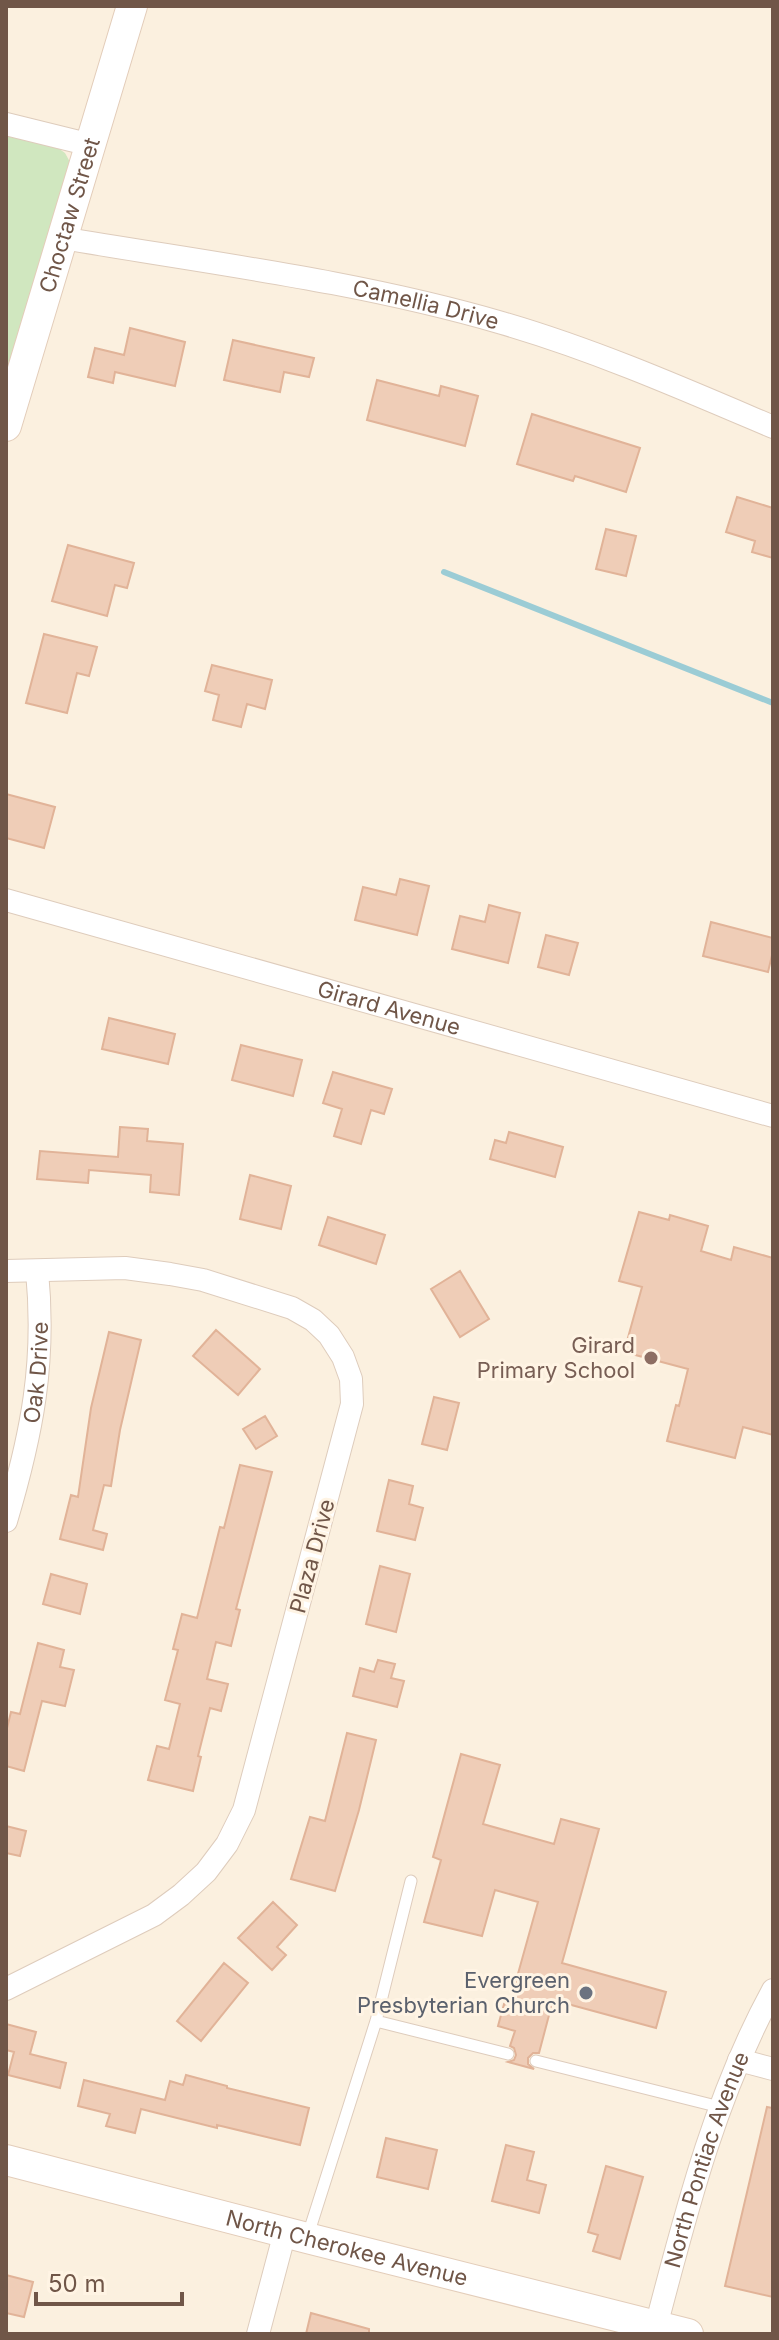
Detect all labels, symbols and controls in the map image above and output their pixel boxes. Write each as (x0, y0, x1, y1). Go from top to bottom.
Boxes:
street label: Choctaw Street (34, 135, 105, 296)
street label: Camellia Drive (350, 274, 502, 334)
street label: Girard Avenue (315, 975, 464, 1040)
street label: Oak Drive (18, 1322, 53, 1425)
place label: Girard Primary School (477, 1332, 635, 1383)
marker: Girard Primary School (642, 1349, 660, 1367)
street label: Plaza Drive (284, 1496, 340, 1616)
place label: Evergreen Presbyterian Church (357, 1967, 570, 2018)
marker: Evergreen Presbyterian Church (577, 1984, 595, 2002)
street label: North Pontiac Avenue (659, 2048, 754, 2271)
street label: North Cherokee Avenue (223, 2205, 471, 2291)
scale bar (36, 2256, 182, 2306)
text: 50 m (48, 2269, 106, 2298)

